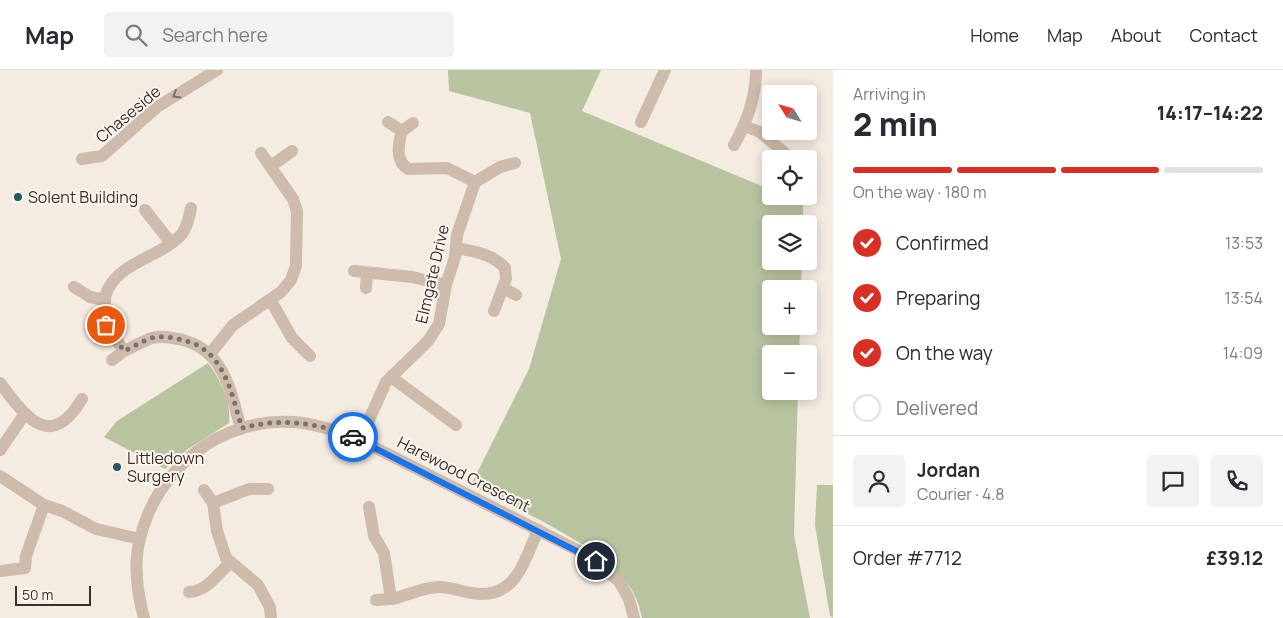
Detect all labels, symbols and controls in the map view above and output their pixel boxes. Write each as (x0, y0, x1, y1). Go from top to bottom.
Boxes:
search box (104, 12, 454, 57)
text: Map (25, 18, 74, 51)
icon: search (122, 21, 150, 49)
text: Search here (162, 22, 268, 48)
text: Home (970, 23, 1019, 47)
text: Map (1047, 23, 1083, 47)
text: About (1111, 23, 1161, 47)
text: Contact (1189, 23, 1258, 47)
street label: Chaseside (91, 80, 165, 148)
text: Arriving in (853, 83, 926, 105)
north arrow (762, 85, 818, 140)
map controls (762, 85, 817, 400)
one-way arrow (172, 89, 181, 99)
text: 14:17–14:22 (1157, 100, 1263, 126)
text: 2 min (853, 102, 938, 146)
button: locate (762, 150, 817, 205)
text: On the way · 180 m (853, 181, 986, 203)
place label: Solent Building (28, 186, 138, 208)
marker: Solent Building (12, 191, 24, 203)
button: layers (762, 215, 817, 270)
street label: Elmgate Drive (410, 222, 454, 326)
icon: check (853, 229, 881, 257)
text: Confirmed (896, 230, 989, 256)
text: 13:53 (1225, 232, 1263, 254)
button: + (762, 280, 817, 335)
icon: check (853, 284, 881, 312)
text: Preparing (896, 285, 981, 311)
text: 13:54 (1224, 287, 1263, 309)
pin (85, 304, 127, 346)
icon: bag (92, 311, 120, 339)
icon: check (853, 339, 881, 367)
text: On the way (896, 340, 993, 366)
text: 14:09 (1223, 342, 1263, 364)
button: − (762, 345, 817, 400)
text: Delivered (896, 395, 978, 421)
courier (328, 412, 378, 462)
icon: car (339, 423, 367, 451)
street label: Harewood Crescent (394, 431, 534, 517)
place label: Littledown Surgery (127, 447, 204, 487)
button: person (853, 455, 905, 507)
button: chat (1147, 455, 1199, 507)
button: phone (1211, 455, 1263, 507)
text: Jordan (917, 457, 980, 483)
marker: Littledown Surgery (111, 461, 123, 473)
text: Courier · 4.8 (917, 483, 1005, 505)
pin (575, 540, 617, 582)
text: Order #7712 (853, 545, 962, 571)
text: £39.12 (1206, 545, 1263, 571)
icon: home (582, 547, 610, 575)
scale bar (15, 583, 91, 606)
text: 50 m (22, 585, 53, 604)

